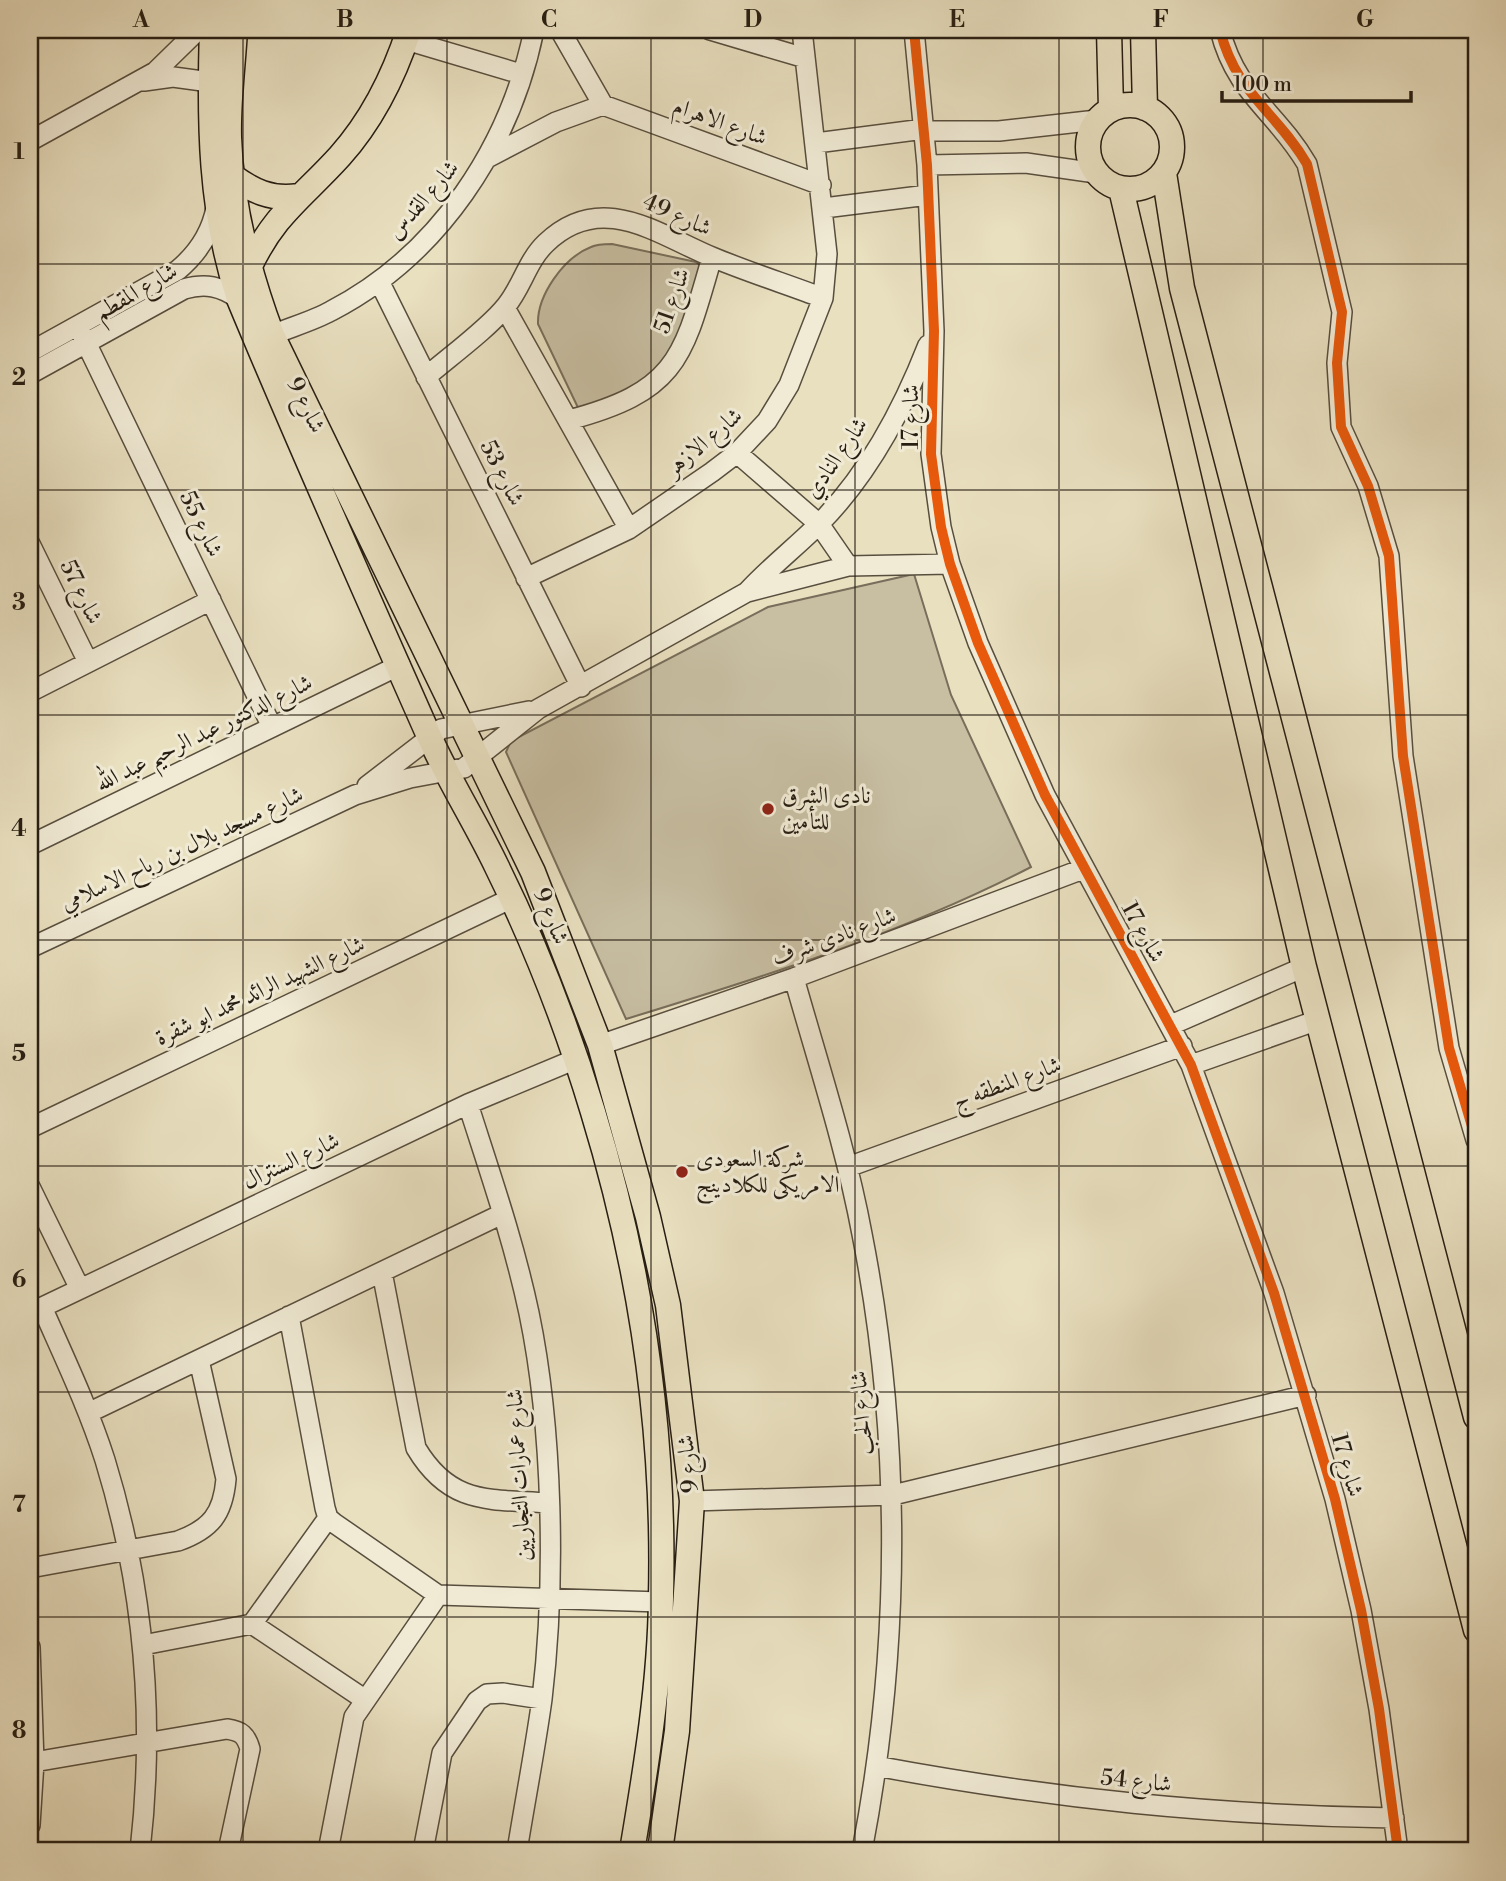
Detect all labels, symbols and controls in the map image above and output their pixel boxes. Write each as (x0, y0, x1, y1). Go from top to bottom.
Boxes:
text: A (132, 6, 150, 34)
text: B (336, 6, 354, 34)
text: C (541, 6, 557, 34)
text: D (744, 6, 762, 34)
text: E (949, 6, 965, 34)
text: F (1153, 6, 1169, 34)
text: G (1356, 6, 1374, 34)
scale bar (1222, 60, 1412, 104)
text: 100 m (1233, 72, 1292, 98)
street label: شارع الاهرام (667, 92, 771, 157)
text: 1 (13, 138, 25, 166)
street label: شارع القدس (381, 155, 469, 249)
street label: شارع 49 (636, 188, 716, 247)
street label: شارع المقطم (90, 257, 186, 333)
street label: شارع 51 (648, 265, 701, 339)
text: 2 (12, 364, 26, 392)
street label: شارع 9 (276, 373, 331, 440)
street label: شارع 17 (897, 385, 930, 449)
street label: شارع الازهر (658, 402, 751, 487)
street label: شارع النادي (798, 412, 878, 507)
street label: شارع 53 (469, 435, 530, 513)
street label: شارع 55 (169, 486, 229, 564)
street label: شارع 57 (49, 555, 109, 631)
text: 3 (12, 589, 26, 617)
street label: شارع الدكتور عبد الرحيم عبد الله (89, 664, 321, 805)
street label: شارع مسجد بلال بن رباح الاسلامي (56, 780, 310, 923)
place label: نادى الشرق للتأمين (782, 782, 871, 836)
marker: نادى الشرق للتأمين (760, 801, 776, 817)
text: 4 (11, 815, 27, 843)
street label: شارع 9 (522, 884, 575, 950)
street label: شارع 17 (1111, 897, 1171, 970)
street label: شارع نادى شرف (768, 902, 902, 977)
street label: شارع الشهيد الرائد محمد ابو شقرة (151, 930, 371, 1056)
text: 5 (12, 1040, 26, 1068)
street label: شارع المنطقه ج (949, 1050, 1067, 1121)
street label: شارع السنترال (238, 1126, 346, 1200)
place label: شركة السعودى الامريكى للكلادينج (696, 1144, 840, 1205)
marker: شركة السعودى الامريكى للكلادينج (674, 1164, 690, 1180)
text: 6 (12, 1266, 26, 1294)
street label: شارع الحب (844, 1369, 885, 1456)
street label: شارع عمارات التجاريين (501, 1388, 542, 1562)
street label: شارع 17 (1320, 1430, 1369, 1501)
street label: شارع 9 (671, 1433, 709, 1494)
text: 7 (12, 1491, 26, 1519)
text: 8 (12, 1717, 26, 1745)
street label: شارع 54 (1098, 1763, 1173, 1804)

